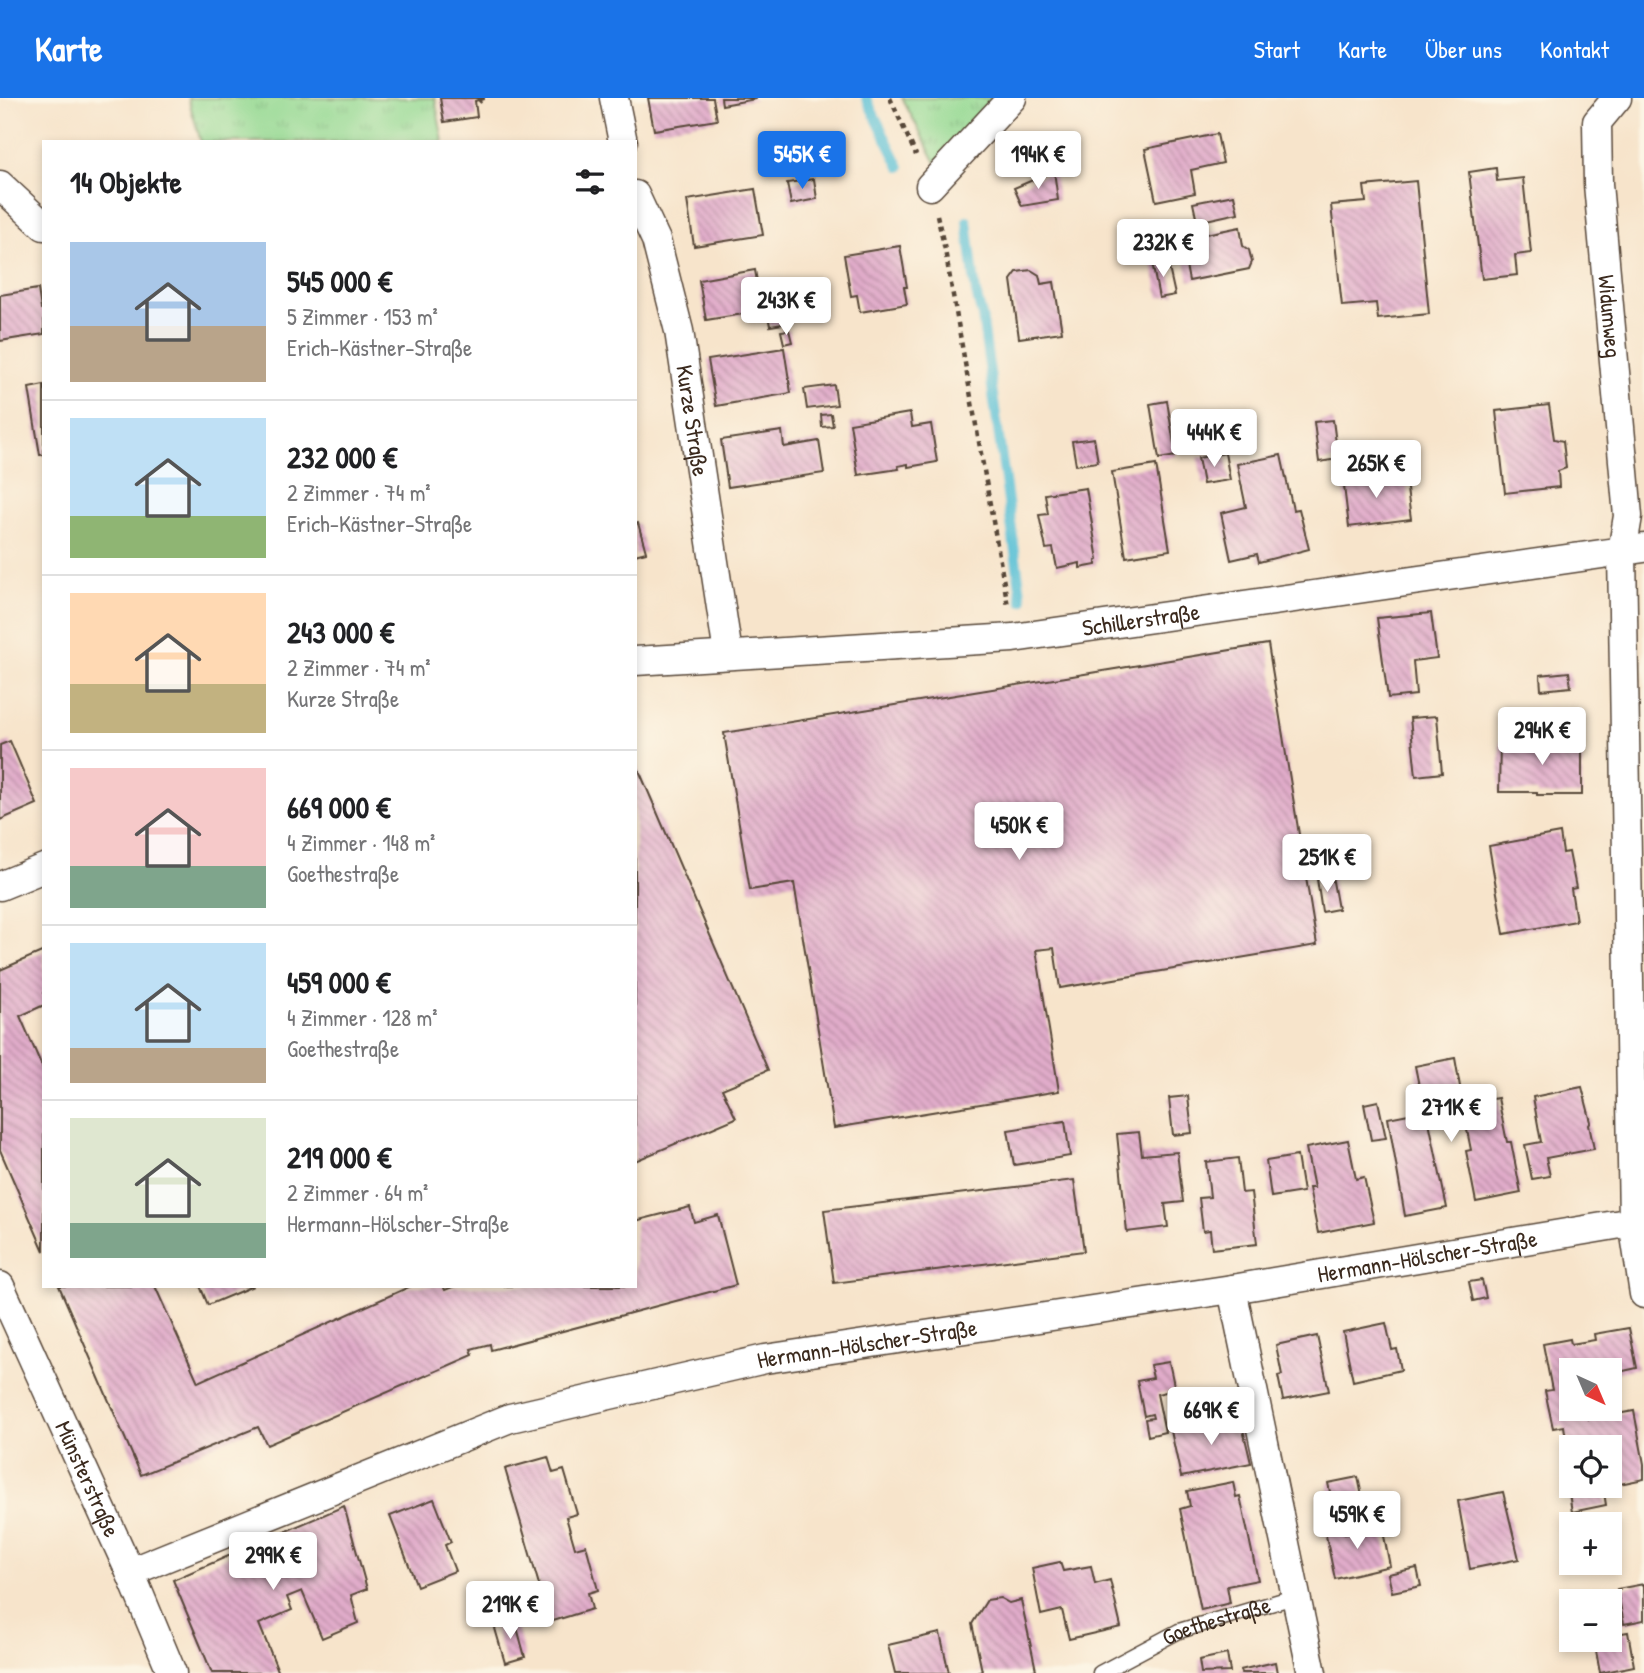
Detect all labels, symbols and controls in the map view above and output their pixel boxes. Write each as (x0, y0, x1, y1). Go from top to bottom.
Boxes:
text: Karte (35, 27, 102, 71)
text: Start (1254, 33, 1300, 65)
text: Karte (1338, 33, 1387, 65)
text: Über uns (1425, 33, 1502, 65)
text: Kontakt (1540, 33, 1609, 65)
pin: 545K € (745, 132, 859, 191)
pin: 194K € (981, 132, 1095, 191)
text: 545K € (774, 138, 830, 169)
text: 194K € (1011, 138, 1065, 169)
text: 14 Objekte (70, 162, 182, 202)
icon: filters (571, 163, 609, 201)
pin: 232K € (1106, 220, 1220, 279)
text: 232K € (1133, 226, 1193, 257)
text: 545 000 € (287, 261, 392, 301)
icon: home (126, 270, 210, 354)
street label: Widumweg (1591, 273, 1630, 359)
pin: 243K € (729, 278, 843, 337)
text: 243K € (757, 284, 815, 315)
text: 5 Zimmer · 153 m² (287, 301, 438, 332)
text: Erich-Kästner-Straße (287, 332, 472, 363)
street label: Kurze Straße (669, 363, 717, 478)
pin: 444K € (1157, 410, 1271, 469)
text: 444K € (1187, 416, 1241, 447)
text: 232 000 € (287, 437, 397, 477)
pin: 265K € (1319, 440, 1433, 500)
icon: home (126, 446, 210, 530)
text: 265K € (1347, 447, 1405, 478)
text: 2 Zimmer · 74 m² (287, 477, 431, 508)
text: Erich-Kästner-Straße (287, 508, 472, 539)
street label: Schillerstraße (1080, 596, 1202, 643)
text: 243 000 € (287, 612, 394, 652)
icon: home (126, 621, 210, 705)
text: 2 Zimmer · 74 m² (287, 652, 431, 683)
text: Kurze Straße (287, 683, 399, 714)
pin: 294K € (1485, 708, 1599, 767)
text: 294K € (1514, 714, 1570, 745)
text: 669 000 € (287, 787, 391, 827)
icon: home (126, 796, 210, 880)
pin: 450K € (962, 802, 1076, 862)
text: 450K € (990, 809, 1048, 840)
text: 4 Zimmer · 148 m² (287, 827, 435, 858)
pin: 251K € (1270, 834, 1384, 894)
text: 251K € (1298, 841, 1356, 872)
text: Goethestraße (287, 858, 399, 889)
text: 459 000 € (287, 962, 391, 1002)
icon: home (126, 971, 210, 1055)
text: 4 Zimmer · 128 m² (287, 1002, 438, 1033)
text: Goethestraße (287, 1033, 399, 1064)
pin: 271K € (1394, 1084, 1508, 1144)
text: 271K € (1422, 1091, 1480, 1122)
text: 219 000 € (287, 1137, 392, 1177)
icon: home (126, 1146, 210, 1230)
text: 2 Zimmer · 64 m² (287, 1177, 428, 1208)
text: Hermann-Hölscher-Straße (287, 1208, 509, 1239)
street label: Hermann-Hölscher-Straße (1315, 1222, 1539, 1289)
street label: Hermann-Hölscher-Straße (754, 1311, 979, 1375)
north arrow (1559, 1358, 1622, 1421)
map controls (1559, 1358, 1622, 1652)
pin: 669K € (1154, 1388, 1268, 1447)
text: 669K € (1183, 1394, 1239, 1425)
street label: Münsterstraße (48, 1416, 128, 1542)
button: locate (1559, 1435, 1622, 1498)
pin: 459K € (1300, 1492, 1414, 1551)
text: 459K € (1329, 1498, 1385, 1529)
button: + (1559, 1512, 1622, 1575)
pin: 299K € (216, 1532, 330, 1592)
text: 299K € (245, 1539, 301, 1570)
pin: 219K € (453, 1582, 567, 1641)
text: 219K € (482, 1588, 538, 1619)
street label: Goethestraße (1156, 1589, 1274, 1653)
button: − (1559, 1589, 1622, 1652)

